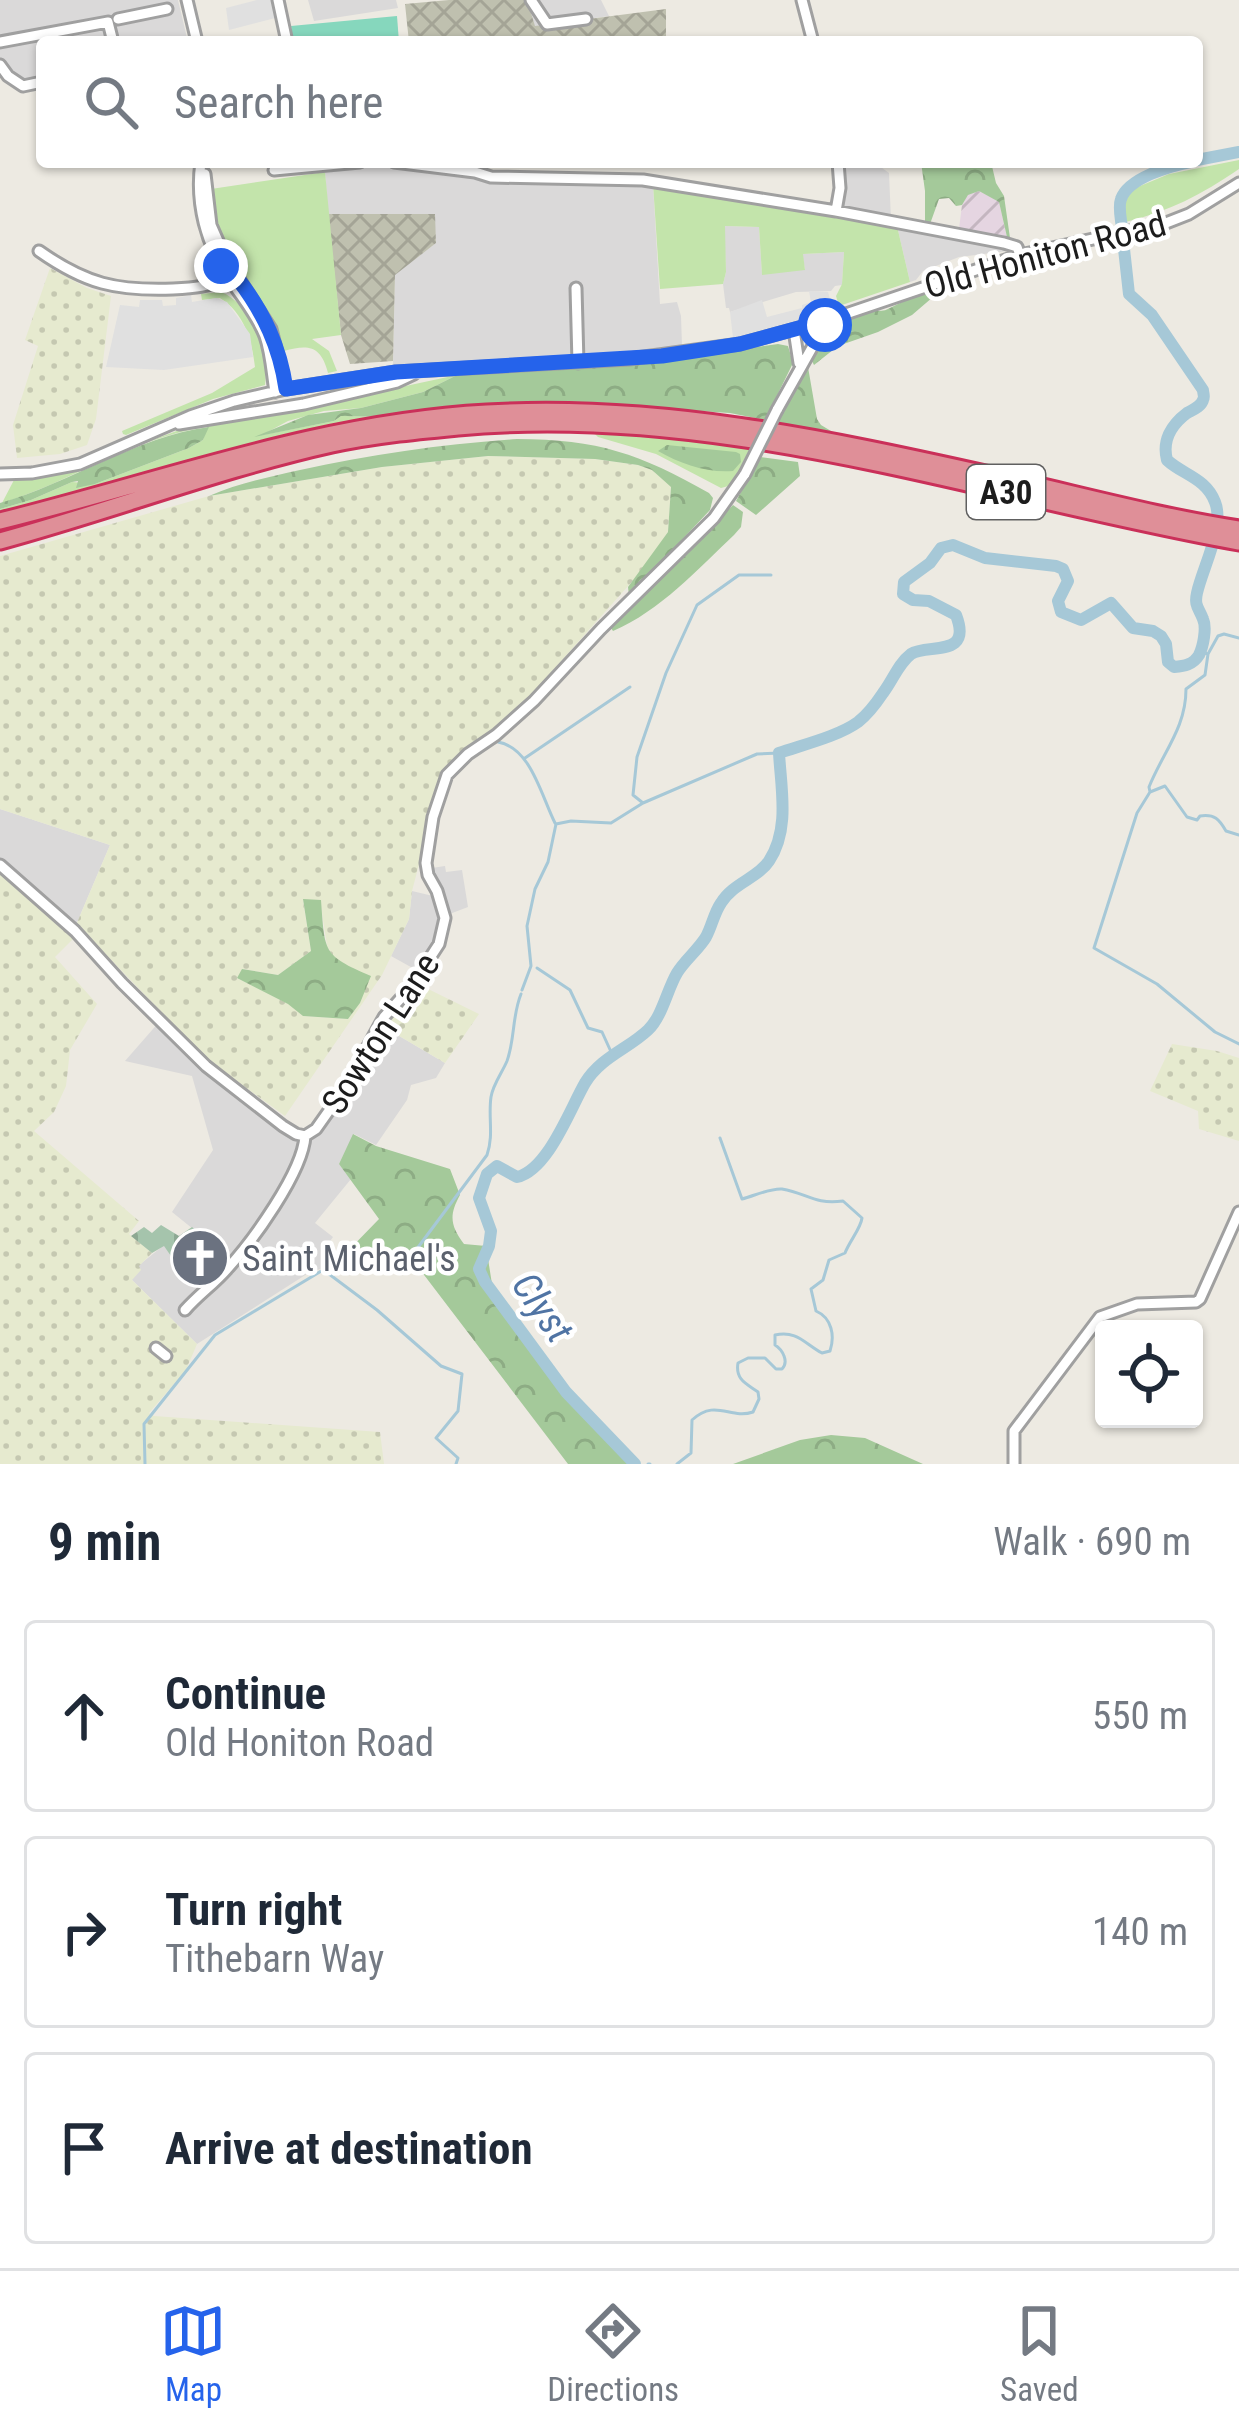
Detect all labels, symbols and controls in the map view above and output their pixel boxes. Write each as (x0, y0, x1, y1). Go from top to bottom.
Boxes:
search box (36, 36, 1203, 168)
icon: search (78, 69, 144, 135)
text: Search here (174, 76, 383, 129)
street label: Old Honiton Road (920, 203, 1171, 307)
route end (194, 239, 248, 293)
route start (798, 298, 852, 352)
road number: A30 (967, 465, 1045, 519)
street label: Sowton Lane (313, 945, 448, 1122)
church icon: Saint Michael's (169, 1227, 231, 1289)
place label: Saint Michael's (242, 1238, 456, 1280)
water label: Clyst (502, 1264, 583, 1352)
map controls (1095, 1320, 1203, 1428)
button: locate (1095, 1320, 1203, 1428)
text: 9 min (48, 1513, 161, 1572)
text: Walk · 690 m (993, 1519, 1191, 1565)
text: Continue (165, 1667, 326, 1720)
icon: ahead (51, 1683, 117, 1749)
text: 550 m (1092, 1693, 1188, 1739)
text: Old Honiton Road (165, 1720, 434, 1766)
text: Turn right (165, 1883, 342, 1936)
icon: right (51, 1899, 117, 1965)
text: 140 m (1092, 1909, 1188, 1955)
text: Tithebarn Way (165, 1936, 384, 1982)
icon: arrive (51, 2115, 117, 2181)
text: Arrive at destination (165, 2122, 533, 2175)
tab: Map (160, 2298, 226, 2409)
tab: Directions (547, 2298, 679, 2409)
tab: Saved (1000, 2298, 1079, 2409)

